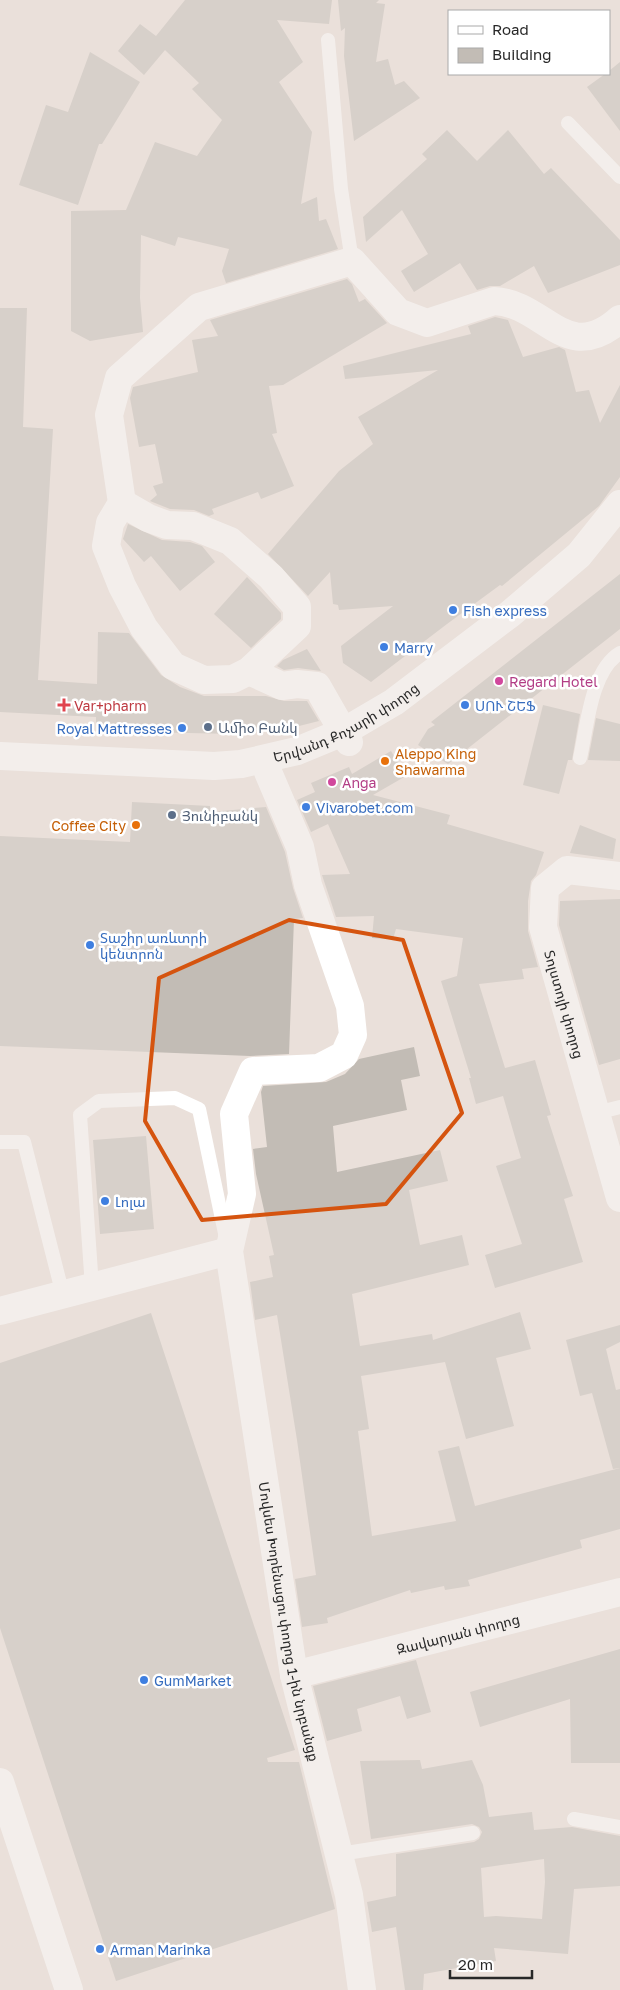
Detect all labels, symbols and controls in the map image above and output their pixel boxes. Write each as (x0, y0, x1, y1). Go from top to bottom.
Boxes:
legend (448, 10, 610, 75)
text: Road (492, 20, 529, 38)
text: Building (492, 45, 552, 63)
place label: Fish express (463, 602, 547, 619)
marker: Fish express (447, 604, 459, 616)
place label: Marry (394, 639, 433, 656)
marker: Marry (378, 641, 390, 653)
place label: Regard Hotel (509, 673, 598, 690)
marker: Regard Hotel (493, 675, 505, 687)
street label: Երվանդ Քոչարի փողոց (271, 678, 421, 765)
place label: Var+pharm (74, 697, 147, 714)
place label: ՍՈՒ ՇԵՖ (475, 697, 536, 714)
marker: Var+pharm (58, 699, 70, 711)
marker: ՍՈՒ ՇԵՖ (459, 699, 471, 711)
place label: Ամիօ Բանկ (218, 719, 298, 736)
place label: Royal Mattresses (57, 720, 172, 737)
marker: Ամիօ Բանկ (202, 721, 214, 733)
marker: Royal Mattresses (176, 722, 188, 734)
place label: Aleppo King Shawarma (395, 745, 476, 778)
marker: Aleppo King Shawarma (379, 755, 391, 767)
place label: Anga (342, 774, 377, 791)
marker: Anga (326, 776, 338, 788)
place label: Vivarobet.com (316, 799, 413, 816)
marker: Vivarobet.com (300, 801, 312, 813)
place label: Յունիբանկ (182, 807, 258, 824)
marker: Յունիբանկ (166, 809, 178, 821)
place label: Coffee City (51, 817, 126, 834)
marker: Coffee City (130, 819, 142, 831)
place label: Տաշիր առևտրի կենտրոն (100, 929, 207, 962)
marker: Տաշիր առևտրի կենտրոն (84, 939, 96, 951)
street label: Տոլստոյի փողոց (541, 948, 588, 1060)
place label: Լոլա (115, 1193, 146, 1210)
marker: Լոլա (99, 1195, 111, 1207)
street label: Մովսես Խորենացու փողոց 1-ին նրբանցք (256, 1480, 324, 1763)
street label: Զավարյան փողոց (394, 1609, 521, 1657)
place label: GumMarket (154, 1672, 232, 1689)
marker: GumMarket (138, 1674, 150, 1686)
place label: Arman Marinka (110, 1941, 211, 1958)
marker: Arman Marinka (94, 1943, 106, 1955)
scale bar (450, 1948, 532, 1980)
text: 20 m (458, 1955, 493, 1973)

